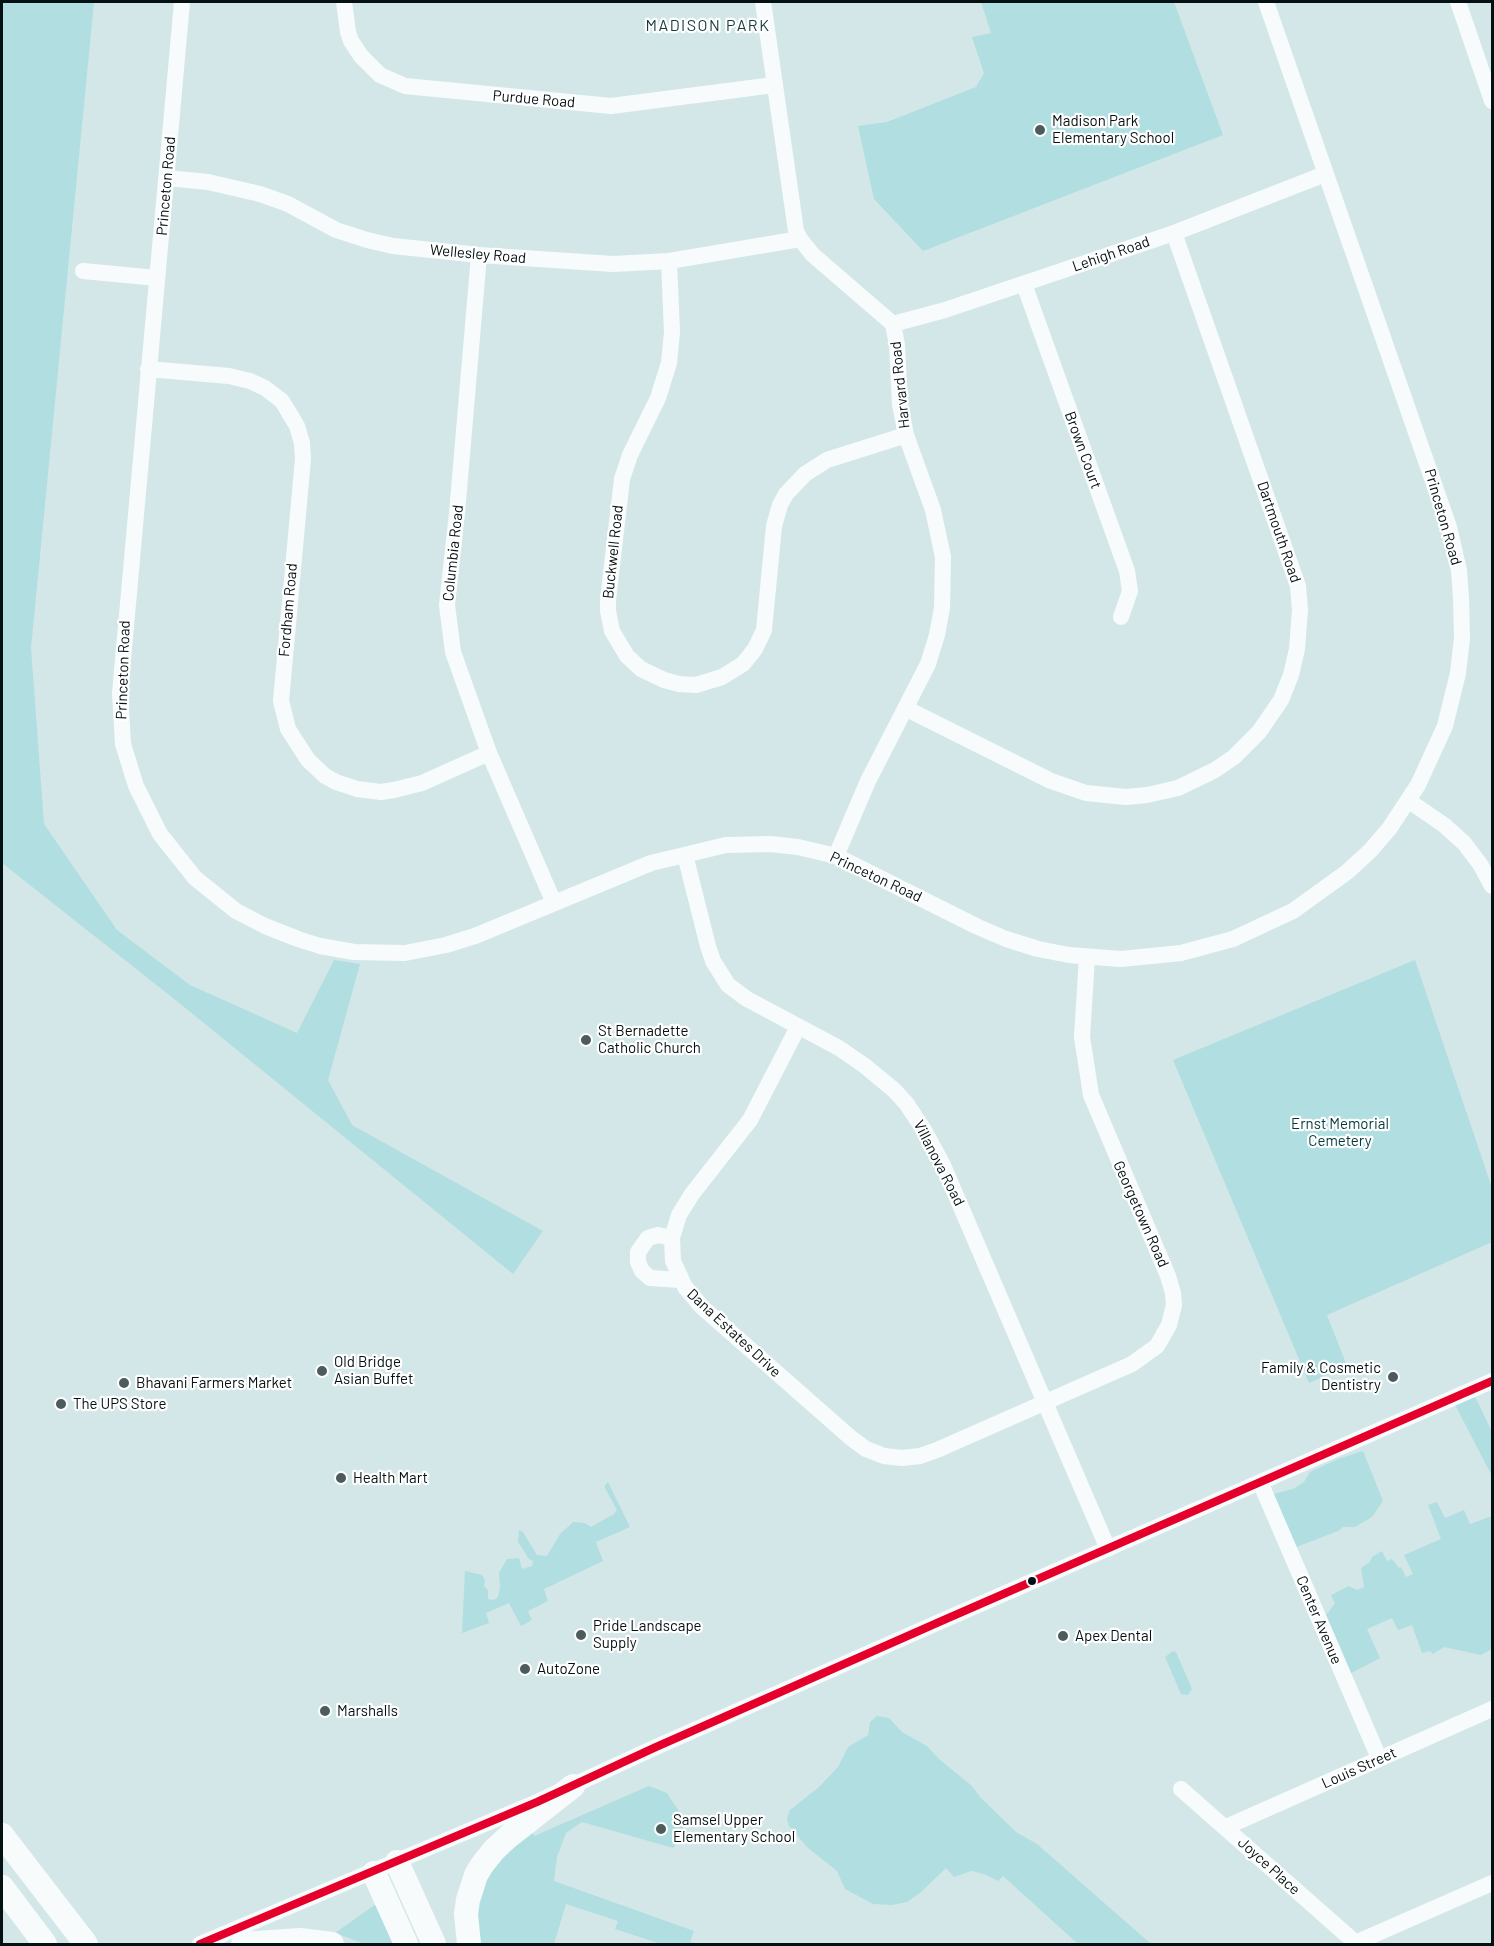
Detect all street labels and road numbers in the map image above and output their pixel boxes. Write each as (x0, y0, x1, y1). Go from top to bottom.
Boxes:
street label: Purdue Road (492, 86, 576, 112)
street label: Princeton Road (153, 136, 179, 236)
street label: Lehigh Road (1070, 232, 1152, 276)
street label: Wellesley Road (429, 241, 527, 267)
street label: Harvard Road (886, 340, 914, 430)
street label: Brown Court (1061, 409, 1105, 491)
street label: Princeton Road (1421, 467, 1465, 567)
street label: Dartmouth Road (1253, 479, 1305, 585)
street label: Columbia Road (439, 504, 467, 602)
street label: Buckwell Road (599, 504, 627, 600)
street label: Fordham Road (275, 562, 301, 658)
street label: Princeton Road (112, 620, 134, 720)
street label: Princeton Road (827, 848, 925, 906)
street label: Villanova Road (910, 1117, 968, 1209)
street label: Georgetown Road (1109, 1158, 1173, 1270)
street label: Dana Estates Drive (683, 1285, 785, 1381)
street label: Center Avenue (1292, 1573, 1346, 1667)
street label: Louis Street (1319, 1744, 1399, 1792)
street label: Joyce Place (1234, 1833, 1304, 1899)

